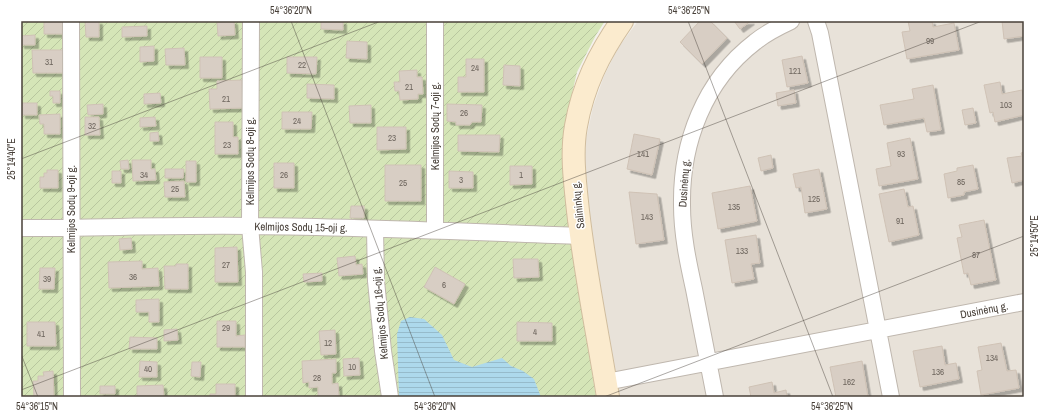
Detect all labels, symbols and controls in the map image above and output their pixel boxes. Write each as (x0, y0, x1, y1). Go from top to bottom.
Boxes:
text: 54°36'20"N (270, 4, 312, 17)
text: 54°36'25"N (668, 4, 710, 17)
house number: 99 (926, 35, 934, 47)
house number: 31 (45, 56, 53, 68)
house number: 22 (298, 59, 306, 71)
house number: 24 (471, 62, 479, 74)
house number: 121 (789, 65, 801, 77)
house number: 21 (405, 81, 413, 93)
street label: Kelmijos Sodų 7-oji g. (428, 82, 442, 170)
house number: 21 (222, 93, 230, 105)
house number: 103 (1000, 99, 1012, 111)
house number: 26 (460, 107, 468, 119)
house number: 24 (293, 115, 301, 127)
street label: Kelmijos Sodų 8-oji g. (243, 117, 257, 205)
house number: 32 (88, 120, 96, 132)
house number: 23 (388, 132, 396, 144)
text: 25°14'40"E (5, 138, 18, 180)
house number: 23 (223, 139, 231, 151)
house number: 141 (637, 148, 649, 160)
house number: 93 (897, 148, 905, 160)
street label: Dusinėnų g. (675, 158, 693, 208)
street label: Kelmijos Sodų 9-oji g. (64, 165, 78, 253)
house number: 34 (140, 169, 148, 181)
house number: 26 (280, 169, 288, 181)
house number: 1 (519, 169, 523, 181)
house number: 3 (459, 174, 463, 186)
house number: 85 (957, 176, 965, 188)
house number: 25 (399, 177, 407, 189)
street label: Salininkų g. (569, 181, 587, 229)
house number: 25 (171, 183, 179, 195)
house number: 125 (808, 193, 820, 205)
house number: 135 (728, 201, 740, 213)
house number: 143 (641, 211, 653, 223)
house number: 91 (896, 215, 904, 227)
text: 25°14'50"E (1028, 215, 1041, 257)
street label: Kelmijos Sodų 15-oji g. (254, 219, 348, 235)
house number: 133 (736, 245, 748, 257)
house number: 87 (972, 249, 980, 261)
house number: 27 (222, 259, 230, 271)
street label: Kelmijos Sodų 16-oji g. (369, 266, 391, 360)
house number: 36 (129, 271, 137, 283)
house number: 39 (43, 273, 51, 285)
house number: 6 (442, 279, 446, 291)
street label: Dusinėnų g. (959, 298, 1009, 322)
house number: 29 (222, 322, 230, 334)
house number: 4 (533, 326, 537, 338)
house number: 41 (37, 328, 45, 340)
house number: 12 (324, 337, 332, 349)
house number: 134 (986, 352, 998, 364)
house number: 10 (348, 361, 356, 373)
house number: 40 (144, 363, 152, 375)
house number: 136 (932, 366, 944, 378)
house number: 28 (313, 372, 321, 384)
house number: 162 (843, 376, 855, 388)
text: 54°36'15"N (16, 400, 58, 413)
text: 54°36'20"N (414, 400, 456, 413)
text: 54°36'25"N (811, 400, 853, 413)

